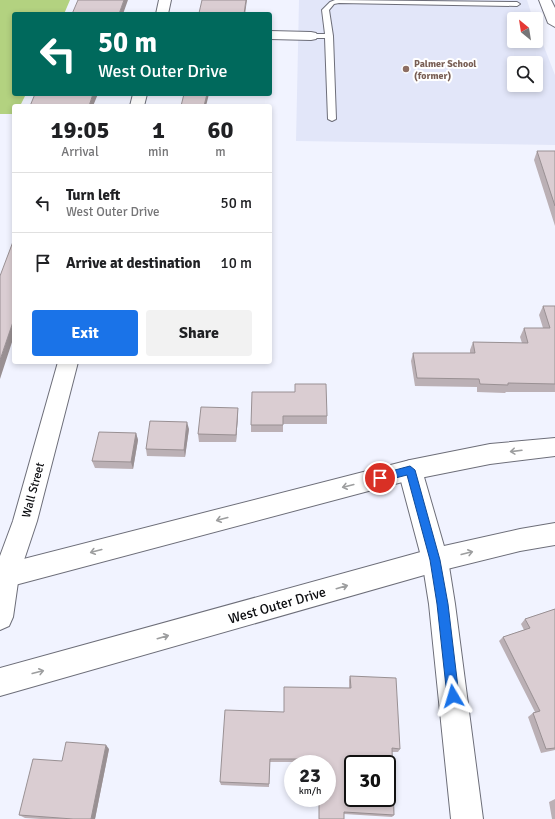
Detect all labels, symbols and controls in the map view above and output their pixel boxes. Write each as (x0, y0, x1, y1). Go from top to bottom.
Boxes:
north arrow (507, 12, 543, 48)
map controls (507, 12, 543, 92)
text: 50 m (98, 26, 157, 60)
icon: left (32, 28, 84, 80)
button: search (507, 56, 543, 92)
place label: Palmer School (former) (414, 58, 476, 82)
text: West Outer Drive (98, 60, 227, 82)
marker: Palmer School (former) (401, 64, 411, 74)
text: 19:05 (51, 115, 109, 145)
text: 1 (152, 115, 165, 145)
text: 60 (208, 115, 233, 145)
text: Arrival (61, 144, 99, 160)
text: min (148, 144, 169, 160)
text: m (215, 144, 226, 160)
text: Turn left (66, 186, 120, 204)
icon: left (32, 192, 54, 214)
text: 50 m (221, 194, 252, 212)
text: West Outer Drive (66, 204, 159, 220)
icon: arrive (32, 252, 54, 274)
text: Arrive at destination (66, 254, 201, 272)
text: 10 m (221, 254, 252, 272)
button: Exit (32, 310, 138, 356)
button: Share (146, 310, 252, 356)
one-way arrow (510, 447, 523, 455)
street label: Wall Street (19, 461, 48, 519)
pin (363, 461, 397, 495)
icon: arrive (369, 467, 391, 489)
one-way arrow (342, 483, 355, 491)
one-way arrow (216, 515, 229, 523)
one-way arrow (90, 548, 103, 556)
one-way arrow (461, 548, 474, 556)
street label: West Outer Drive (226, 583, 328, 628)
one-way arrow (335, 583, 348, 590)
one-way arrow (156, 633, 169, 640)
one-way arrow (31, 668, 44, 675)
position arrow (432, 675, 474, 717)
speed limit sign: 30 (344, 755, 396, 807)
text: 23 (299, 763, 321, 788)
text: km/h (299, 785, 321, 797)

